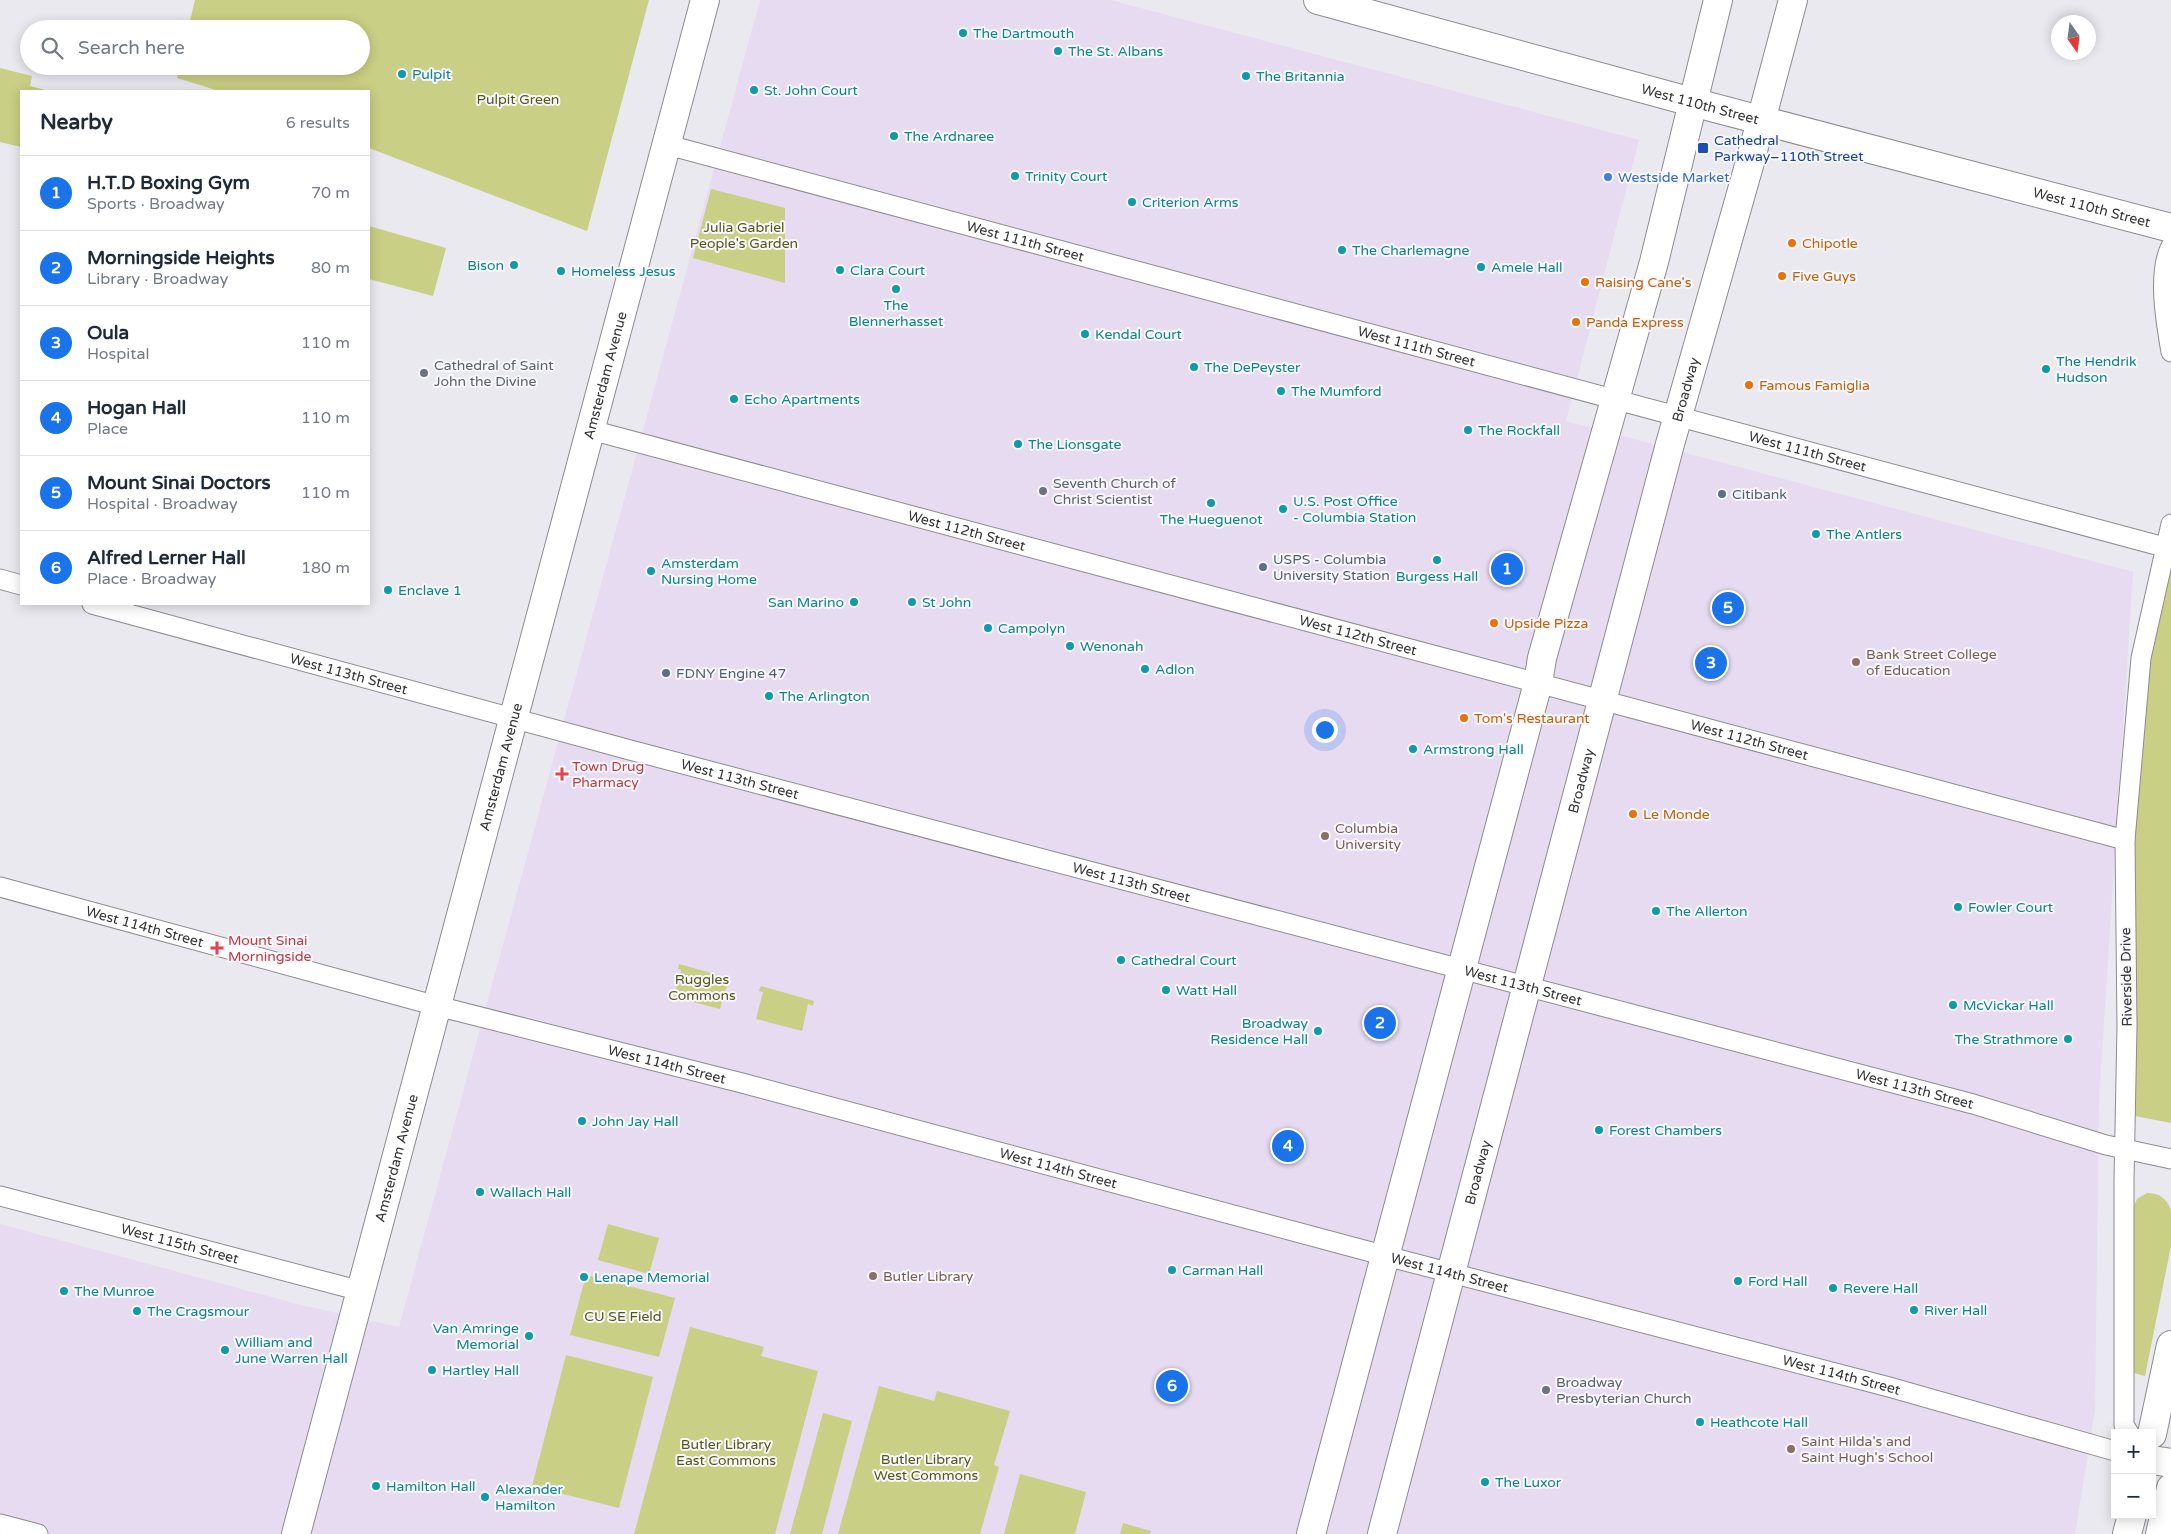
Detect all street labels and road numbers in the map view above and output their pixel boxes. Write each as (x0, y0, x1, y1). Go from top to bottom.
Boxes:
street label: West 110th Street (1639, 81, 1761, 128)
street label: West 110th Street (2031, 184, 2153, 231)
street label: West 111th Street (964, 218, 1087, 266)
street label: Amsterdam Avenue (580, 310, 631, 441)
street label: West 111th Street (1356, 323, 1478, 371)
street label: Broadway (1669, 355, 1703, 424)
street label: West 111th Street (1747, 428, 1869, 476)
street label: West 112th Street (906, 507, 1028, 555)
street label: West 112th Street (1297, 612, 1419, 660)
street label: West 113th Street (288, 650, 410, 698)
street label: Amsterdam Avenue (476, 701, 526, 833)
street label: West 112th Street (1688, 716, 1811, 764)
street label: Broadway (1565, 746, 1598, 815)
street label: West 113th Street (679, 756, 801, 803)
street label: West 113th Street (1071, 859, 1193, 906)
street label: West 114th Street (84, 903, 206, 951)
street label: Riverside Drive (2117, 927, 2136, 1027)
street label: West 113th Street (1462, 962, 1584, 1010)
street label: West 114th Street (606, 1041, 728, 1088)
street label: West 113th Street (1854, 1065, 1976, 1113)
street label: Amsterdam Avenue (372, 1092, 422, 1224)
street label: Broadway (1461, 1138, 1495, 1207)
street label: West 114th Street (997, 1145, 1119, 1193)
street label: West 115th Street (119, 1220, 241, 1268)
street label: West 114th Street (1389, 1250, 1511, 1297)
street label: West 114th Street (1781, 1352, 1903, 1399)

